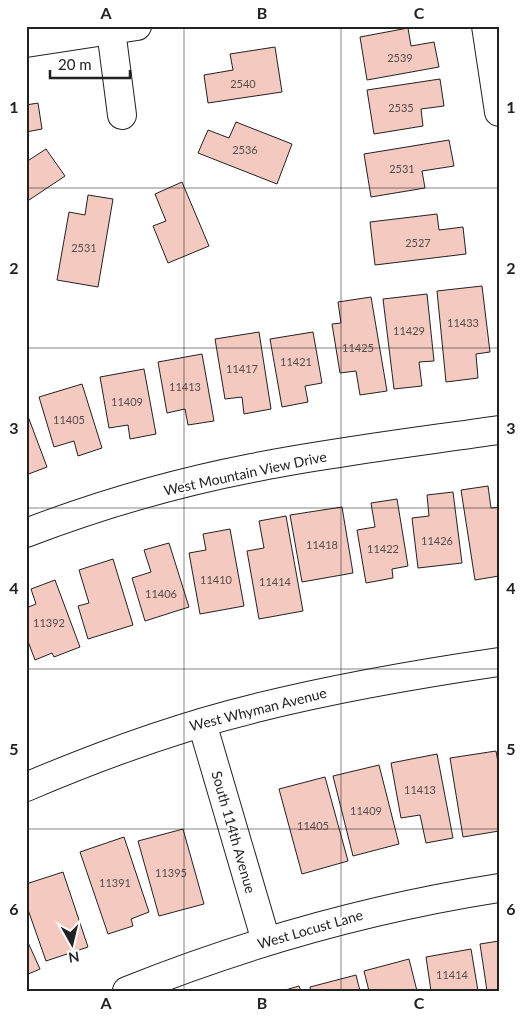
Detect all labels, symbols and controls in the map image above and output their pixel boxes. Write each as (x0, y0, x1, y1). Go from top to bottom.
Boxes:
text: A (99, 3, 112, 22)
text: B (257, 3, 267, 22)
text: C (414, 3, 425, 22)
scale bar (50, 48, 130, 80)
house number: 2539 (387, 51, 413, 64)
text: 20 m (58, 55, 92, 73)
house number: 2540 (230, 77, 256, 90)
text: 1 (9, 97, 19, 116)
text: 1 (506, 97, 516, 116)
house number: 2535 (388, 101, 414, 114)
house number: 2536 (232, 143, 258, 156)
house number: 2531 (389, 162, 415, 175)
house number: 2527 (405, 236, 431, 249)
house number: 2531 (71, 241, 97, 254)
text: 2 (9, 258, 19, 277)
text: 2 (506, 258, 516, 277)
house number: 11433 (447, 316, 479, 329)
house number: 11429 (393, 324, 425, 337)
house number: 11425 (342, 341, 374, 354)
house number: 11421 (280, 355, 312, 368)
house number: 11417 (226, 362, 258, 375)
house number: 11413 (169, 380, 201, 393)
house number: 11409 (111, 395, 143, 408)
house number: 11405 (53, 413, 85, 426)
text: 3 (9, 418, 19, 437)
text: 3 (506, 418, 516, 437)
street label: West Mountain View Drive (162, 447, 328, 499)
house number: 11426 (421, 534, 453, 547)
house number: 11418 (306, 538, 338, 551)
house number: 11422 (367, 542, 399, 555)
house number: 11410 (200, 573, 233, 586)
house number: 11414 (259, 575, 292, 588)
text: 4 (9, 578, 19, 597)
text: 4 (506, 578, 516, 597)
house number: 11406 (145, 587, 177, 600)
house number: 11392 (33, 616, 65, 629)
street label: West Whyman Avenue (188, 684, 328, 734)
text: 5 (9, 739, 19, 758)
text: 5 (506, 739, 516, 758)
street label: South 114th Avenue (208, 769, 260, 895)
house number: 11413 (404, 783, 436, 796)
house number: 11409 (350, 804, 382, 817)
house number: 11405 (297, 819, 329, 832)
house number: 11395 (155, 866, 187, 879)
house number: 11391 (99, 876, 131, 889)
text: 6 (9, 899, 19, 918)
text: 6 (506, 899, 516, 918)
street label: West Locust Lane (255, 906, 365, 952)
north arrow (48, 920, 98, 970)
text: N (67, 948, 80, 967)
house number: 11414 (436, 968, 469, 981)
text: A (99, 993, 112, 1012)
text: B (257, 993, 267, 1012)
text: C (414, 993, 425, 1012)

